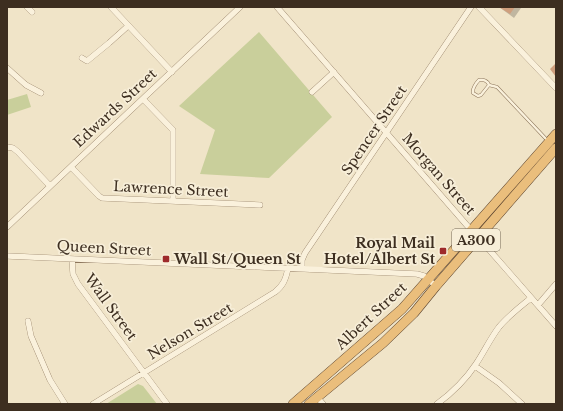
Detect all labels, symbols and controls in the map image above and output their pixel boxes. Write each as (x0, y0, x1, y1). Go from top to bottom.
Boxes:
street label: Edwards Street (70, 64, 161, 151)
street label: Spencer Street (337, 81, 411, 178)
street label: Morgan Street (399, 129, 480, 219)
street label: Lawrence Street (113, 177, 230, 201)
road number: A300 (452, 229, 500, 251)
place label: Royal Mail Hotel/Albert St (324, 234, 436, 268)
street label: Queen Street (56, 237, 152, 259)
marker: Royal Mail Hotel/Albert St (438, 246, 448, 256)
place label: Wall St/Queen St (173, 250, 302, 268)
marker: Wall St/Queen St (161, 254, 171, 264)
street label: Wall Street (80, 269, 142, 345)
street label: Albert Street (331, 278, 411, 354)
street label: Nelson Street (144, 298, 236, 363)

